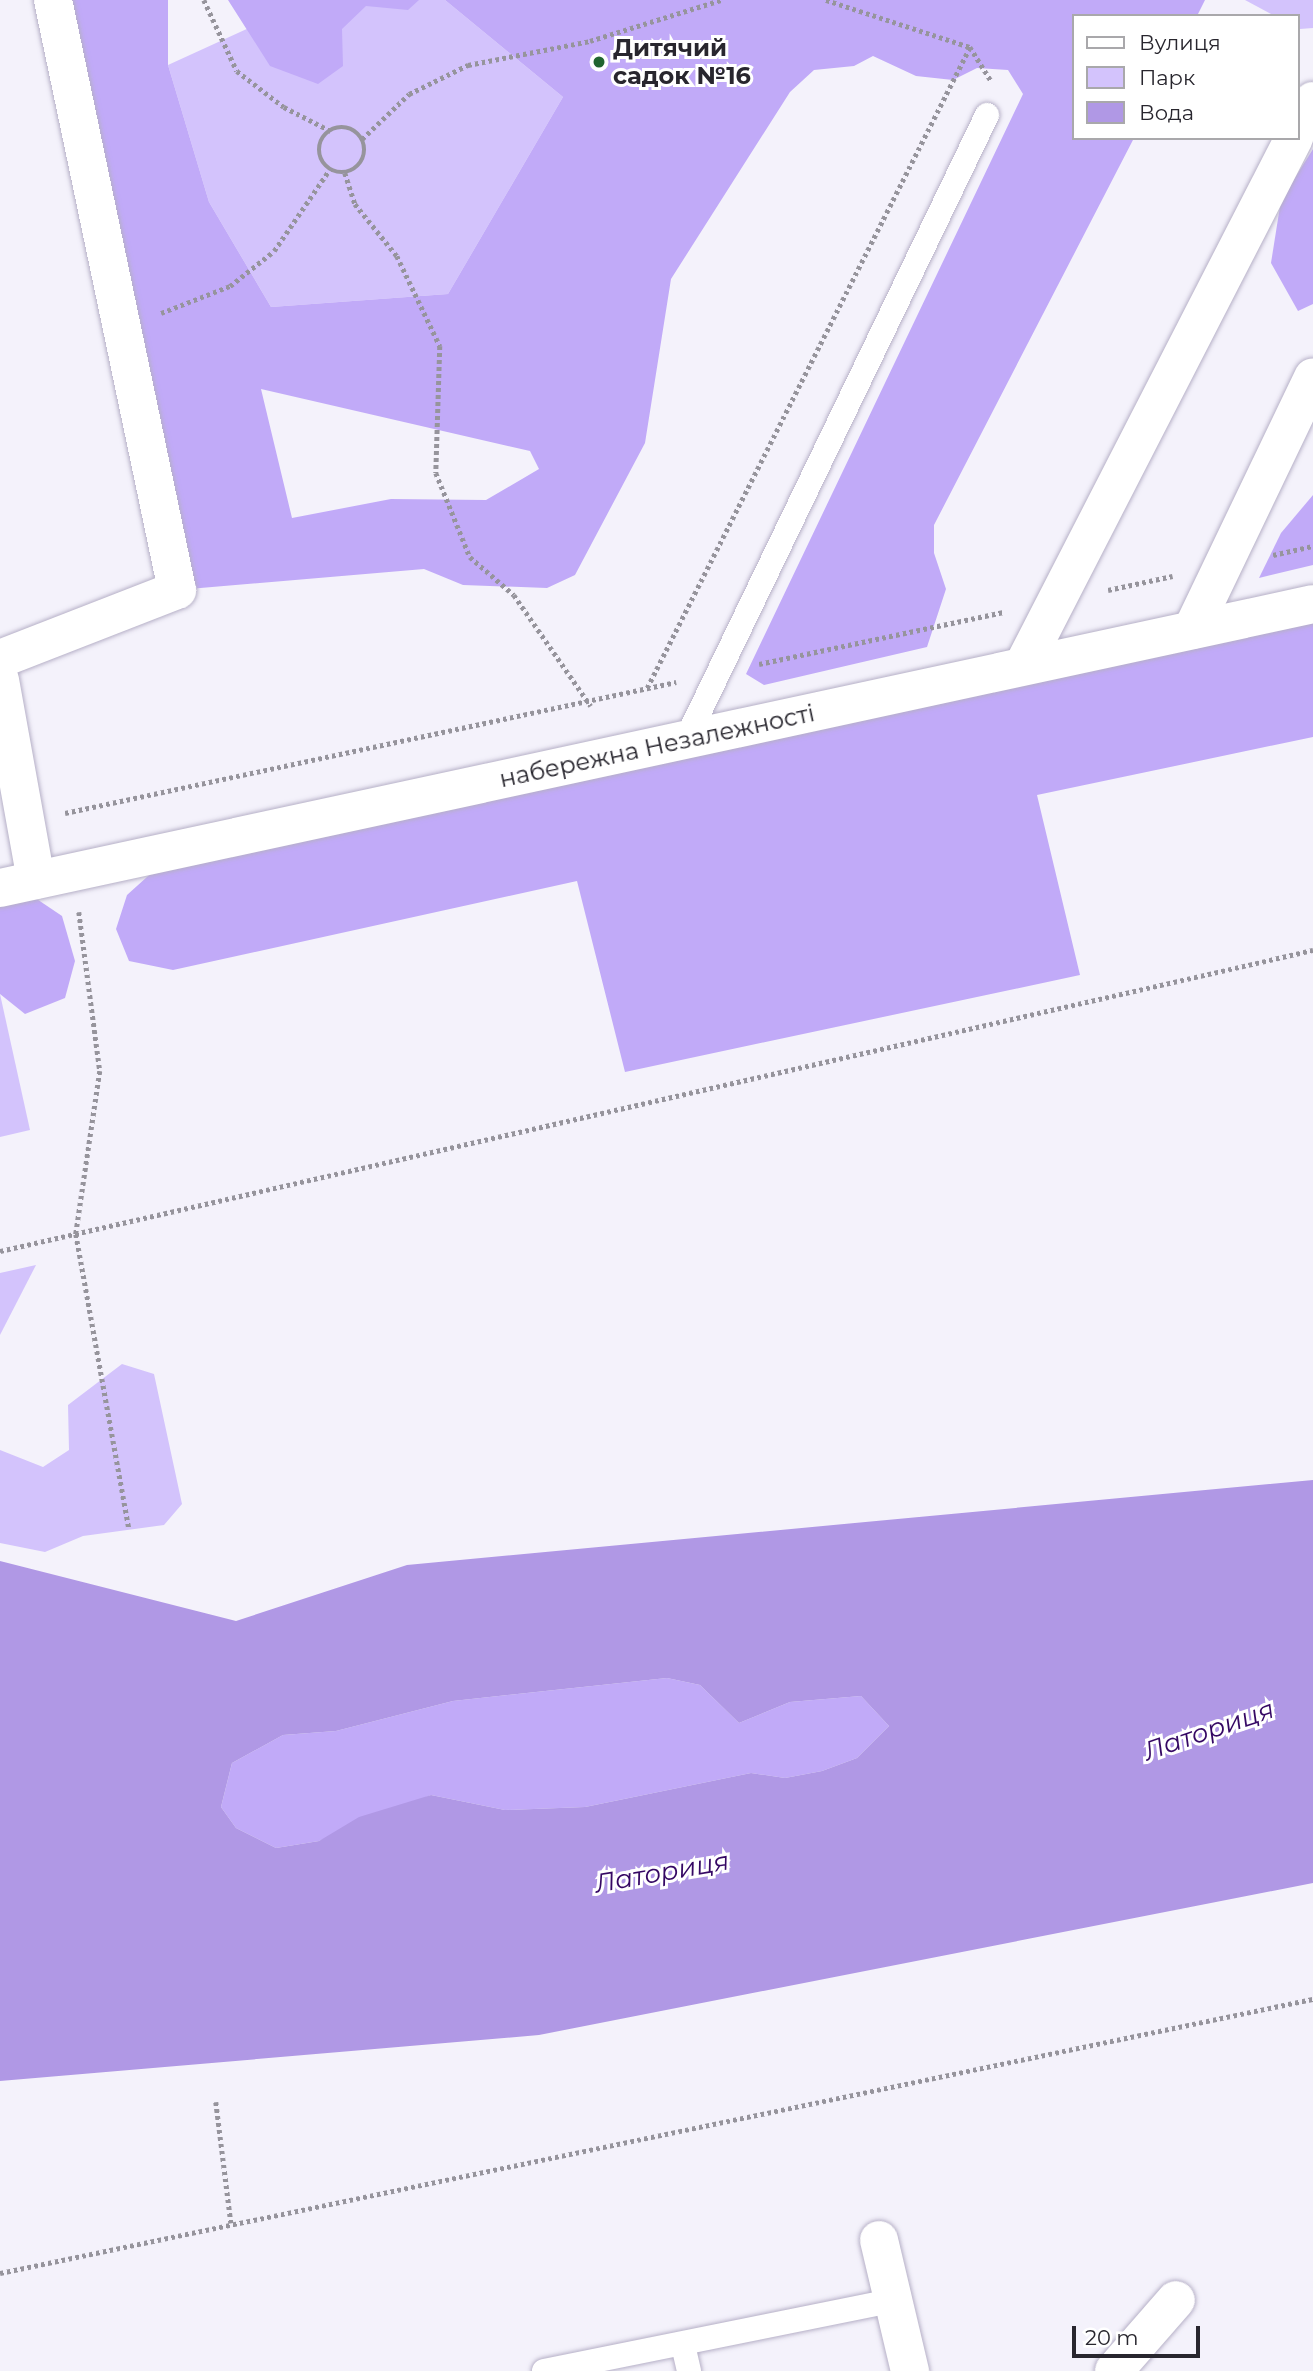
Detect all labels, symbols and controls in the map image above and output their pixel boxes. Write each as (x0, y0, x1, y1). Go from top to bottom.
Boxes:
legend (1072, 14, 1299, 140)
text: Вулиця (1139, 30, 1221, 55)
place label: Дитячий садок №16 (613, 34, 751, 90)
marker: Дитячий садок №16 (591, 54, 607, 70)
text: Парк (1139, 65, 1195, 90)
text: Вода (1139, 100, 1194, 125)
street label: набережна Незалежності (497, 698, 817, 794)
water label: Латориця (1140, 1694, 1278, 1768)
water label: Латориця (592, 1846, 732, 1900)
scale bar (1075, 2312, 1203, 2356)
text: 20 m (1085, 2325, 1139, 2350)

